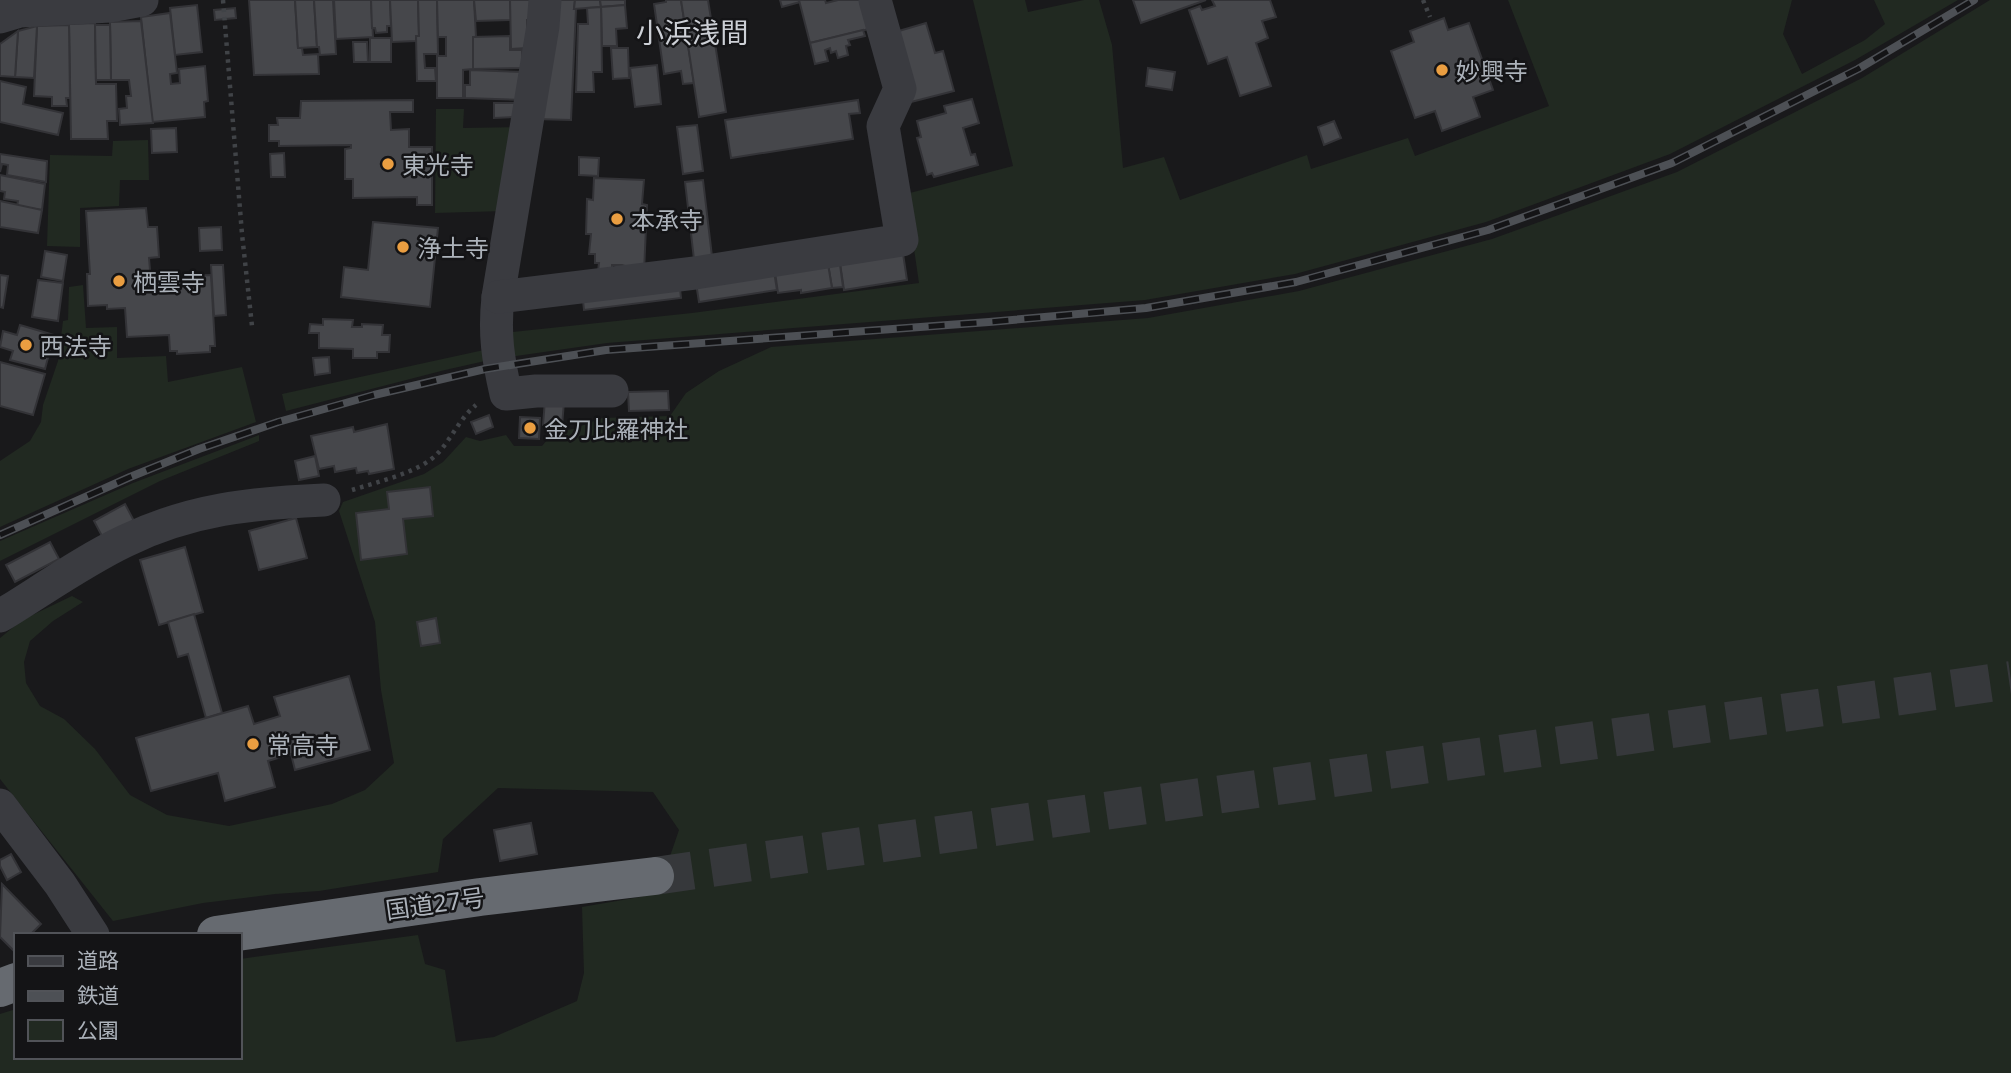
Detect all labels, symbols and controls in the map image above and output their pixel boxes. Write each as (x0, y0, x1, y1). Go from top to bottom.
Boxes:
district label: 小浜浅間 (636, 13, 748, 51)
place label: 妙興寺 (1456, 54, 1528, 87)
marker: 妙興寺 (1434, 62, 1450, 78)
place label: 東光寺 (402, 148, 474, 181)
marker: 東光寺 (380, 156, 396, 172)
place label: 本承寺 (631, 203, 703, 236)
marker: 本承寺 (609, 211, 625, 227)
place label: 浄土寺 (417, 231, 489, 264)
marker: 浄土寺 (395, 239, 411, 255)
place label: 栖雲寺 (133, 265, 205, 298)
marker: 栖雲寺 (111, 273, 127, 289)
place label: 西法寺 (40, 329, 112, 362)
marker: 西法寺 (18, 337, 34, 353)
place label: 金刀比羅神社 (544, 412, 688, 445)
marker: 金刀比羅神社 (522, 420, 538, 436)
place label: 常高寺 (267, 728, 339, 761)
marker: 常高寺 (245, 736, 261, 752)
street label: 国道27号 (383, 880, 487, 926)
legend (14, 933, 242, 1059)
text: 道路 (77, 946, 119, 974)
text: 鉄道 (77, 981, 119, 1009)
text: 公園 (77, 1016, 119, 1044)

